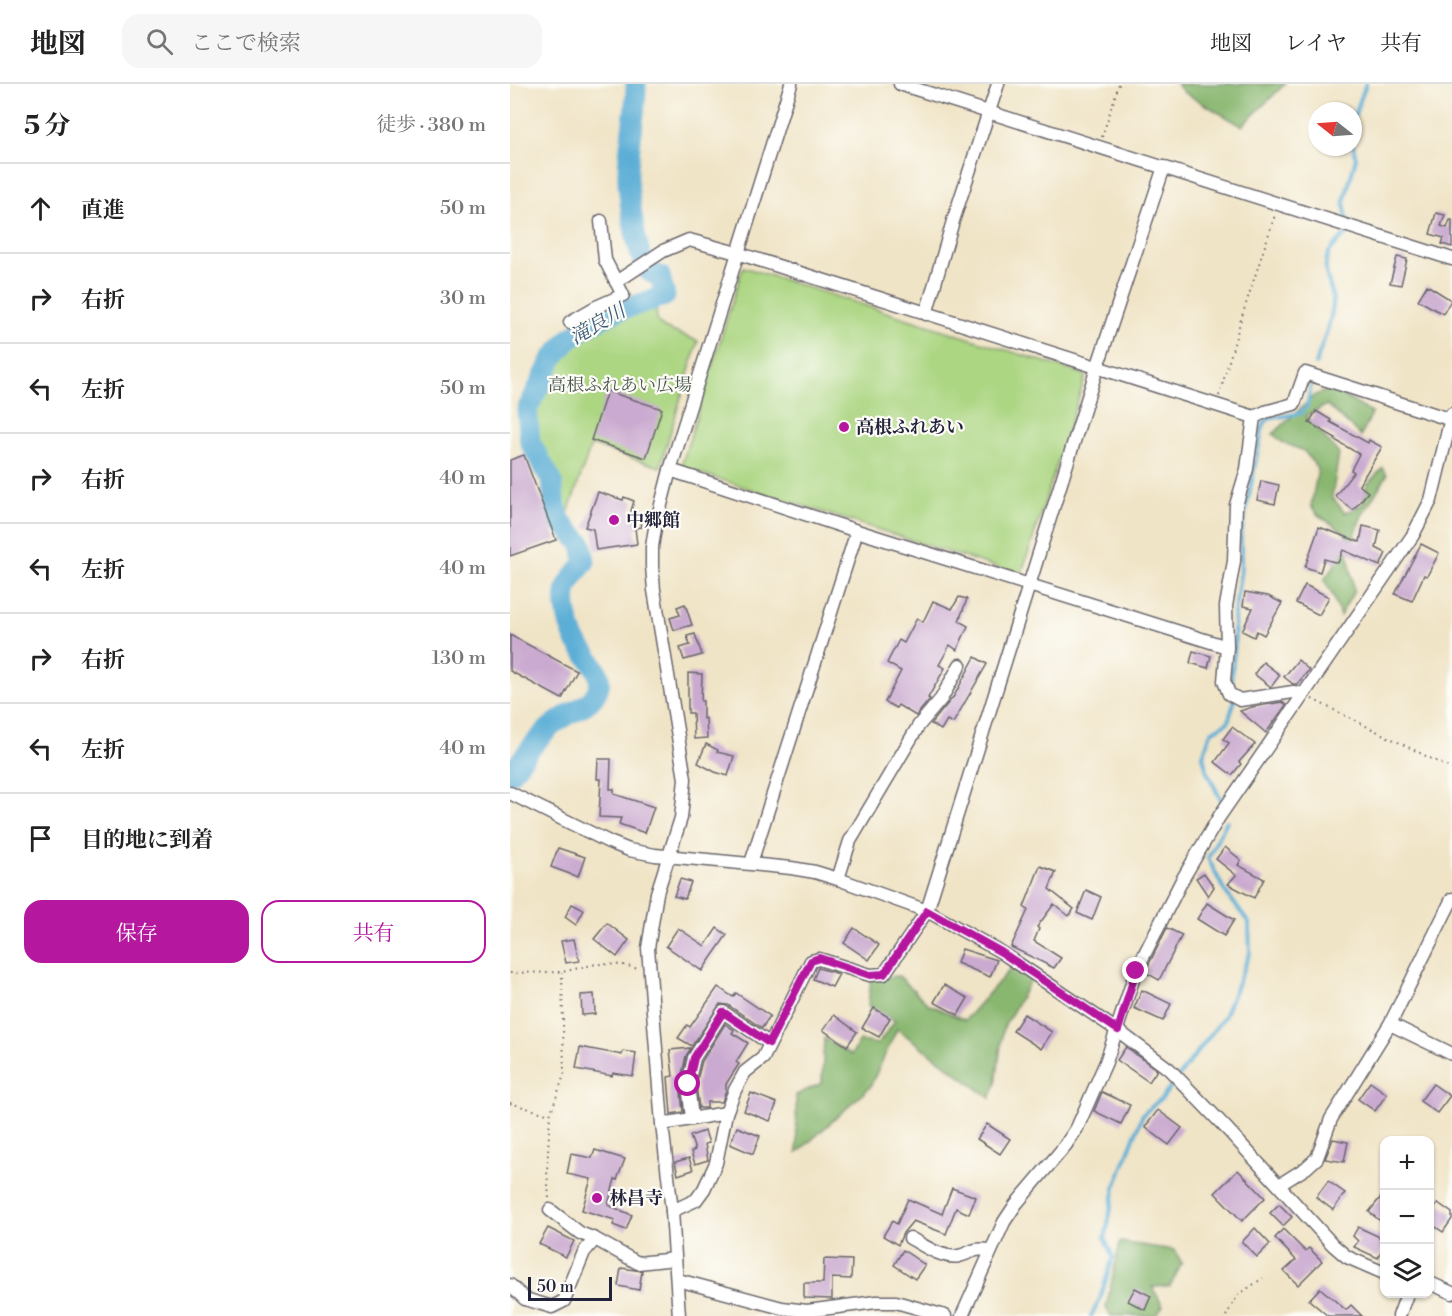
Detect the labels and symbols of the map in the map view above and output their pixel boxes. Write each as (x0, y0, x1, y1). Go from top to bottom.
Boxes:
north arrow (1308, 102, 1362, 156)
water label: 滝良川 (566, 298, 632, 351)
park label: 高根ふれあい広場 (548, 374, 692, 397)
place label: 高根ふれあい (856, 416, 964, 439)
marker: 高根ふれあい (837, 420, 851, 434)
place label: 中郷館 (626, 509, 680, 532)
marker: 中郷館 (607, 513, 621, 527)
route end (1122, 957, 1148, 983)
route start (674, 1070, 700, 1096)
place label: 林昌寺 (609, 1187, 663, 1210)
marker: 林昌寺 (590, 1191, 604, 1205)
scale bar (528, 1274, 612, 1302)

